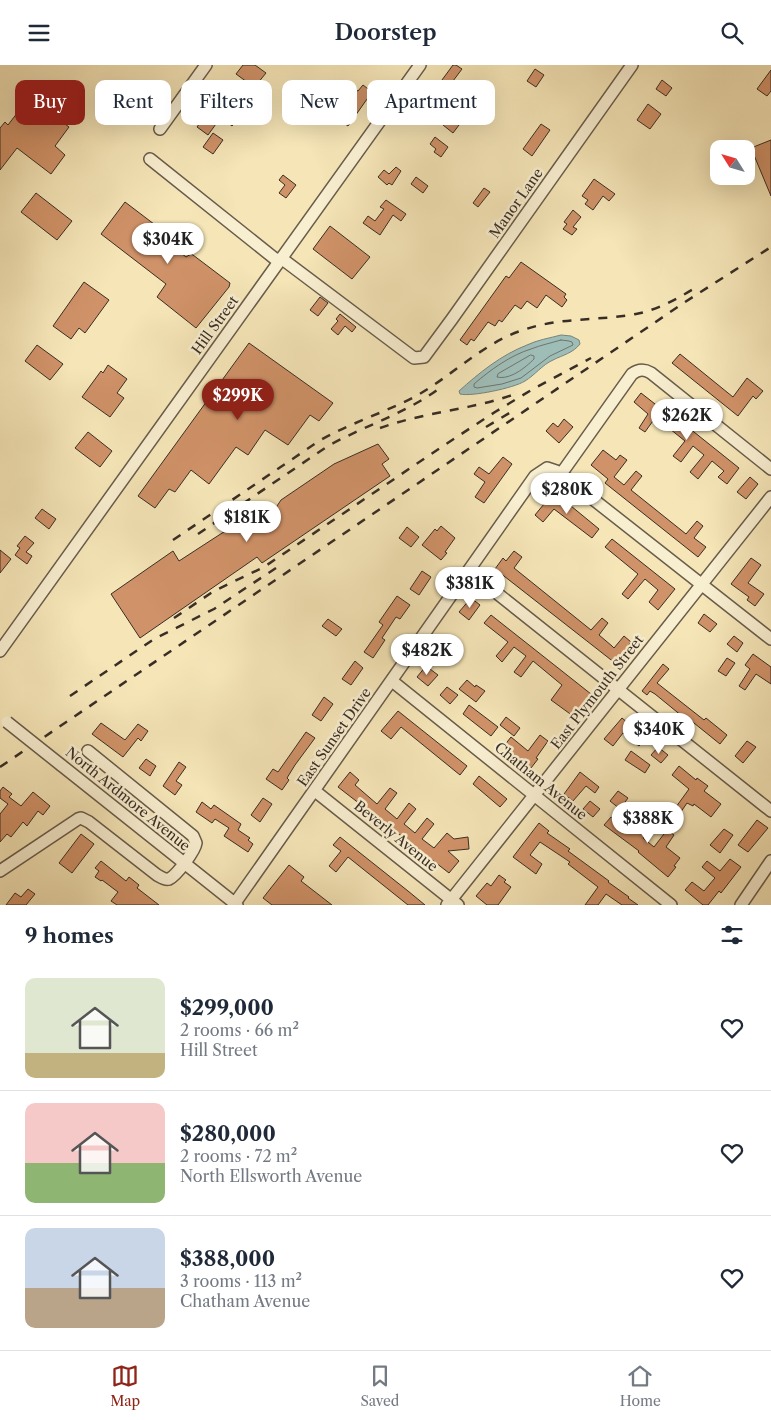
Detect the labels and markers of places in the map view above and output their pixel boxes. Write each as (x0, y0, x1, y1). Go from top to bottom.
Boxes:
pin: $304K (133, 223, 203, 265)
pin: $299K (203, 379, 273, 421)
pin: $262K (652, 399, 722, 441)
pin: $280K (532, 473, 602, 515)
pin: $181K (212, 501, 282, 543)
pin: $381K (435, 567, 505, 609)
pin: $482K (392, 633, 462, 676)
pin: $340K (624, 713, 694, 755)
pin: $388K (613, 801, 683, 844)

